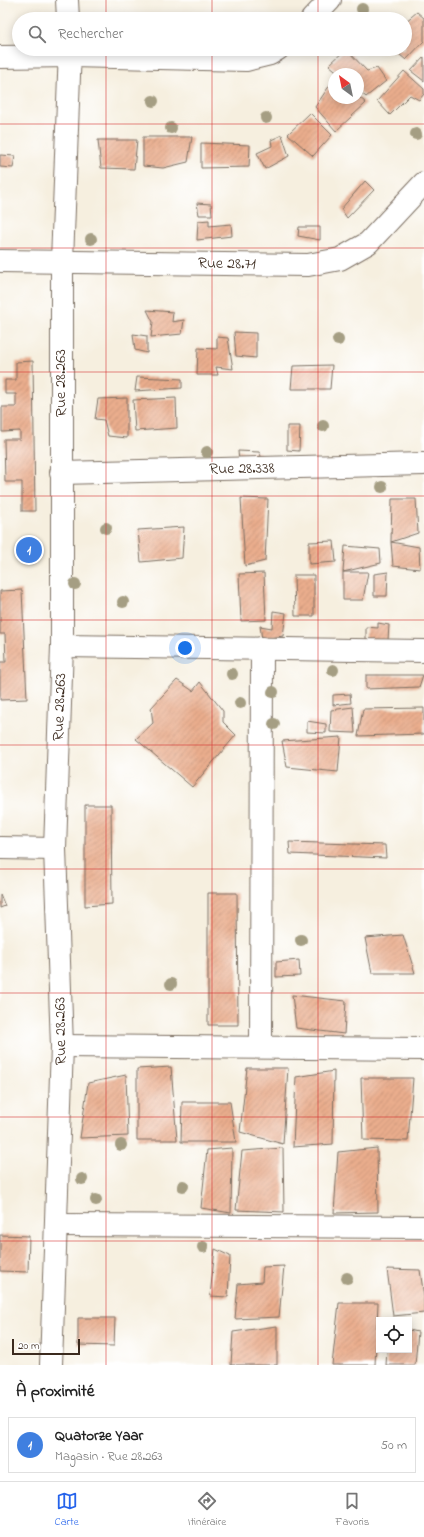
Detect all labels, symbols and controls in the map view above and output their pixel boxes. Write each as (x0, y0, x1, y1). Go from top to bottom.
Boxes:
search box (12, 12, 412, 56)
icon: search (26, 23, 48, 45)
text: Rechercher (58, 23, 123, 45)
north arrow (328, 68, 364, 104)
street label: Rue 28.71 (198, 251, 256, 277)
street label: Rue 28.263 (49, 349, 73, 417)
street label: Rue 28.338 (209, 456, 275, 482)
pin: 1 (16, 535, 42, 565)
your location (175, 638, 195, 658)
street label: Rue 28.263 (47, 673, 73, 741)
street label: Rue 28.263 (48, 997, 74, 1065)
map controls (376, 1317, 412, 1353)
button: locate (376, 1317, 412, 1353)
scale bar (12, 1337, 80, 1356)
text: 20 m (18, 1338, 40, 1354)
text: À proximité (16, 1379, 94, 1404)
text: Quatorze Yaar (55, 1425, 143, 1447)
text: 1 (28, 1436, 32, 1455)
text: 50 m (381, 1436, 407, 1455)
text: Magasin · Rue 28.263 (55, 1447, 163, 1466)
tab: Carte (55, 1490, 79, 1530)
tab: Itinéraire (188, 1490, 226, 1530)
tab: Favoris (335, 1490, 369, 1530)

